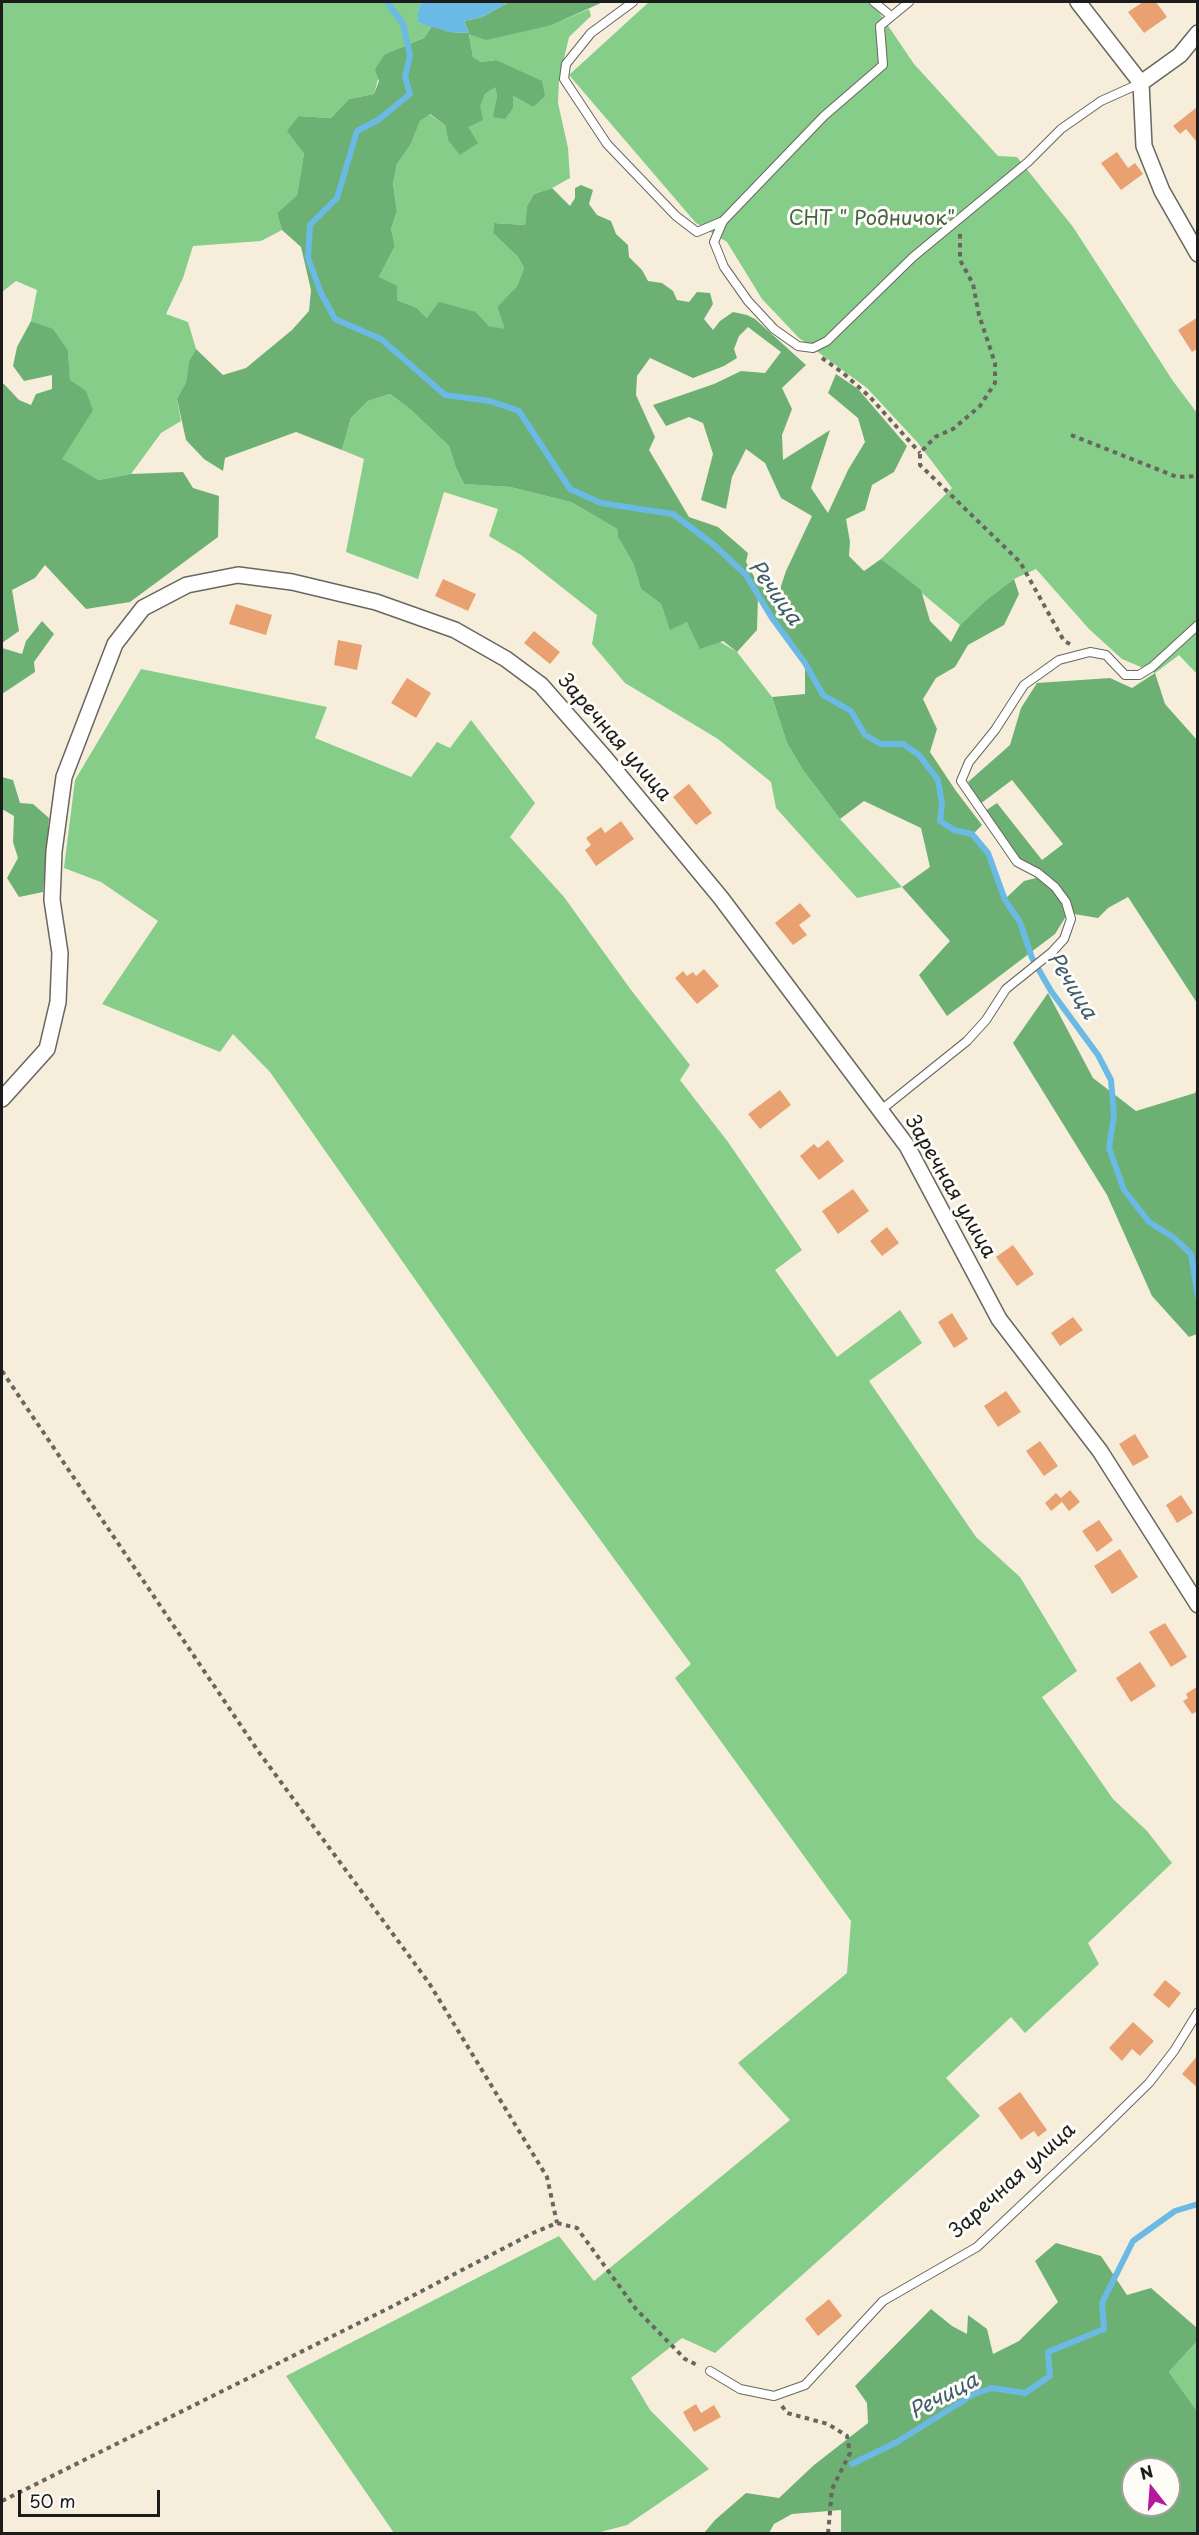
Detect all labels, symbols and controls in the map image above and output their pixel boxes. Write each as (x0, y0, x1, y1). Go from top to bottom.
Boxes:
park label: СНТ " Родничок" (789, 207, 955, 231)
water label: Речица (742, 556, 806, 630)
street label: Заречная улица (552, 670, 676, 806)
water label: Речица (1041, 948, 1101, 1024)
street label: Заречная улица (899, 1111, 1001, 1263)
street label: Заречная улица (945, 2118, 1081, 2244)
water label: Речица (905, 2368, 983, 2426)
north arrow (1121, 2457, 1181, 2517)
text: N (1137, 2458, 1156, 2485)
scale bar (21, 2478, 164, 2516)
text: 50 m (29, 2487, 76, 2514)

